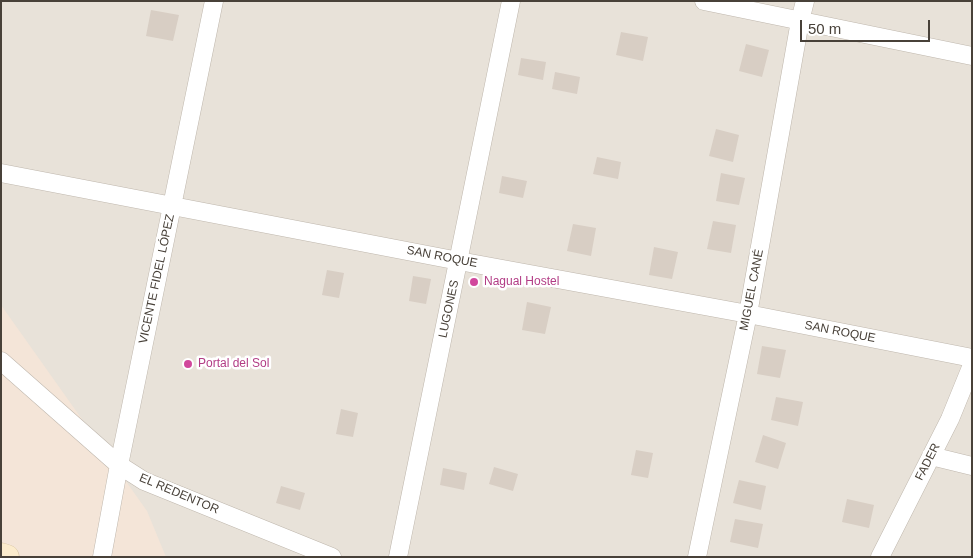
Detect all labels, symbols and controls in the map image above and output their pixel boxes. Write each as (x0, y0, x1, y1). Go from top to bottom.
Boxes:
scale bar (803, 10, 933, 42)
text: 50 m (808, 20, 841, 37)
street label: VICENTE FIDEL LÓPEZ (136, 213, 178, 345)
street label: SAN ROQUE (405, 243, 479, 271)
street label: MIGUEL CANÉ (737, 248, 767, 332)
place label: Nagual Hostel (484, 275, 559, 289)
marker: Nagual Hostel (468, 276, 480, 288)
street label: LUGONES (436, 279, 462, 339)
street label: SAN ROQUE (803, 318, 877, 346)
place label: Portal del Sol (198, 357, 269, 371)
marker: Portal del Sol (182, 358, 194, 370)
street label: FADER (913, 441, 943, 483)
street label: EL REDENTOR (137, 471, 221, 517)

